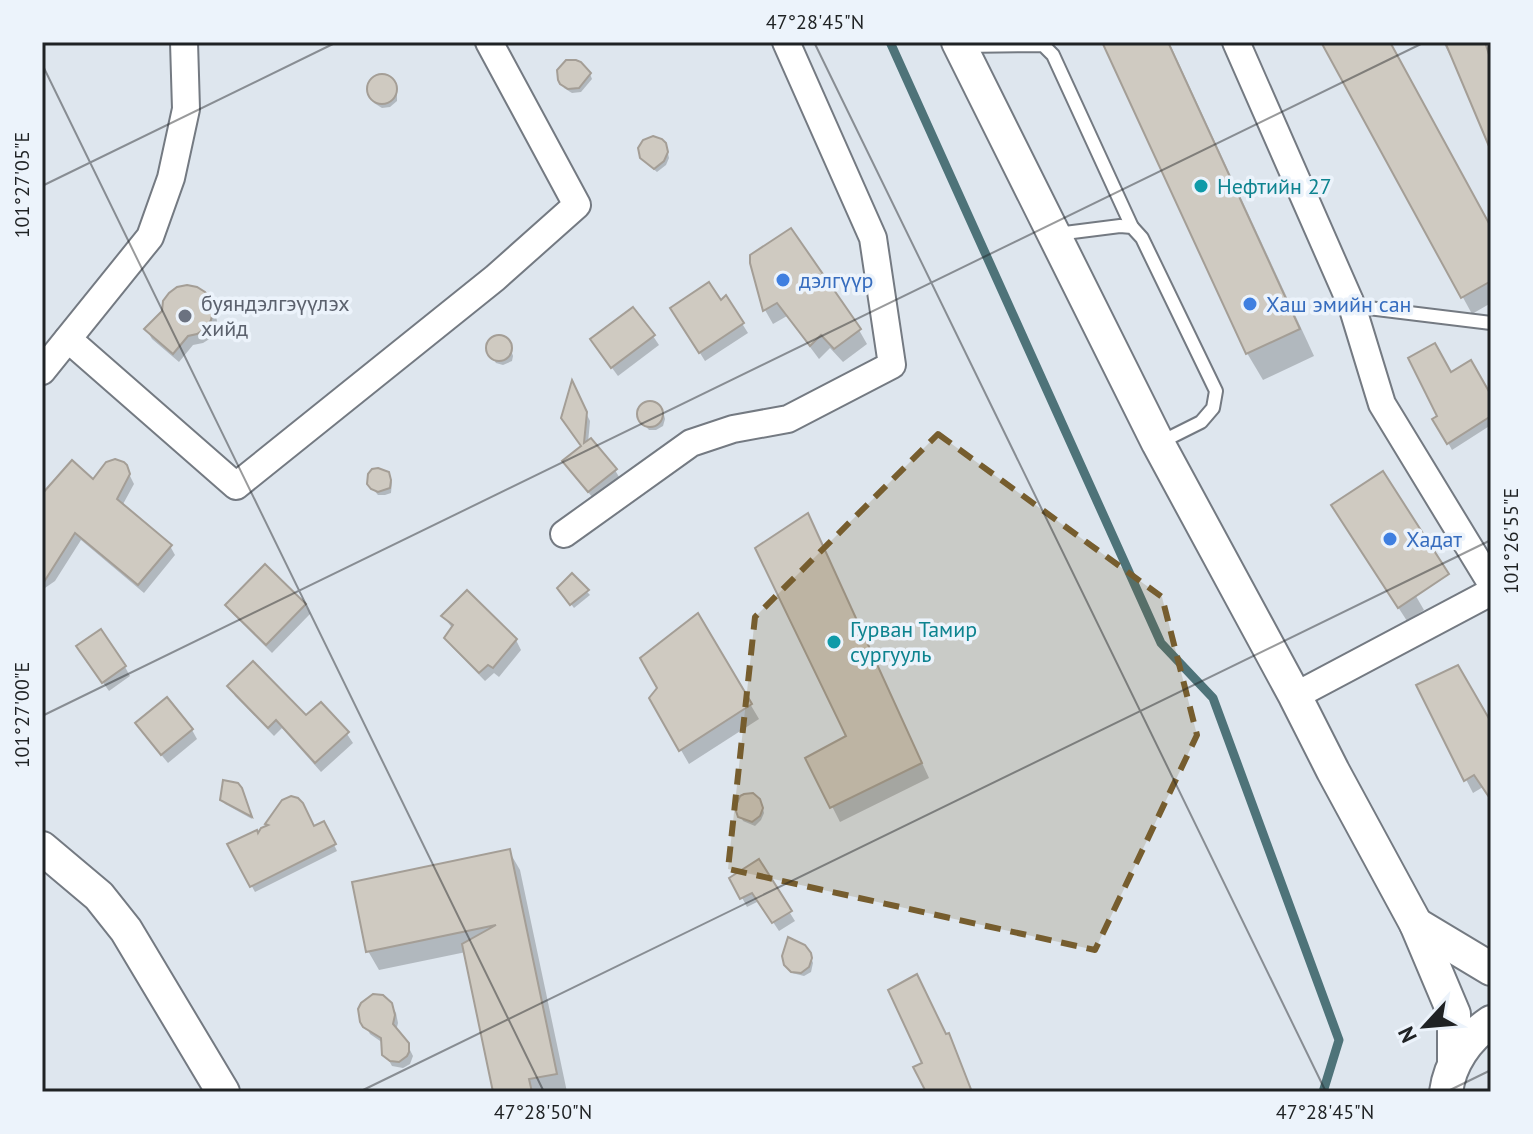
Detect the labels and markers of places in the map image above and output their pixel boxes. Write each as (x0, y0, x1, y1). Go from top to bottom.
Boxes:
place label: Нефтийн 27 (1217, 172, 1332, 200)
marker: Нефтийн 27 (1192, 177, 1210, 195)
place label: дэлгүүр (799, 266, 874, 294)
marker: дэлгүүр (774, 271, 792, 289)
place label: буяндэлгэүүлэх хийд (201, 289, 350, 342)
place label: Хаш эмийн сан (1266, 290, 1412, 318)
marker: Хаш эмийн сан (1241, 295, 1259, 313)
marker: буяндэлгэүүлэх хийд (176, 307, 194, 325)
place label: Хадат (1406, 525, 1462, 553)
marker: Хадат (1381, 530, 1399, 548)
place label: Гурван Тамир сургууль (850, 615, 977, 668)
marker: Гурван Тамир сургууль (825, 633, 843, 651)

